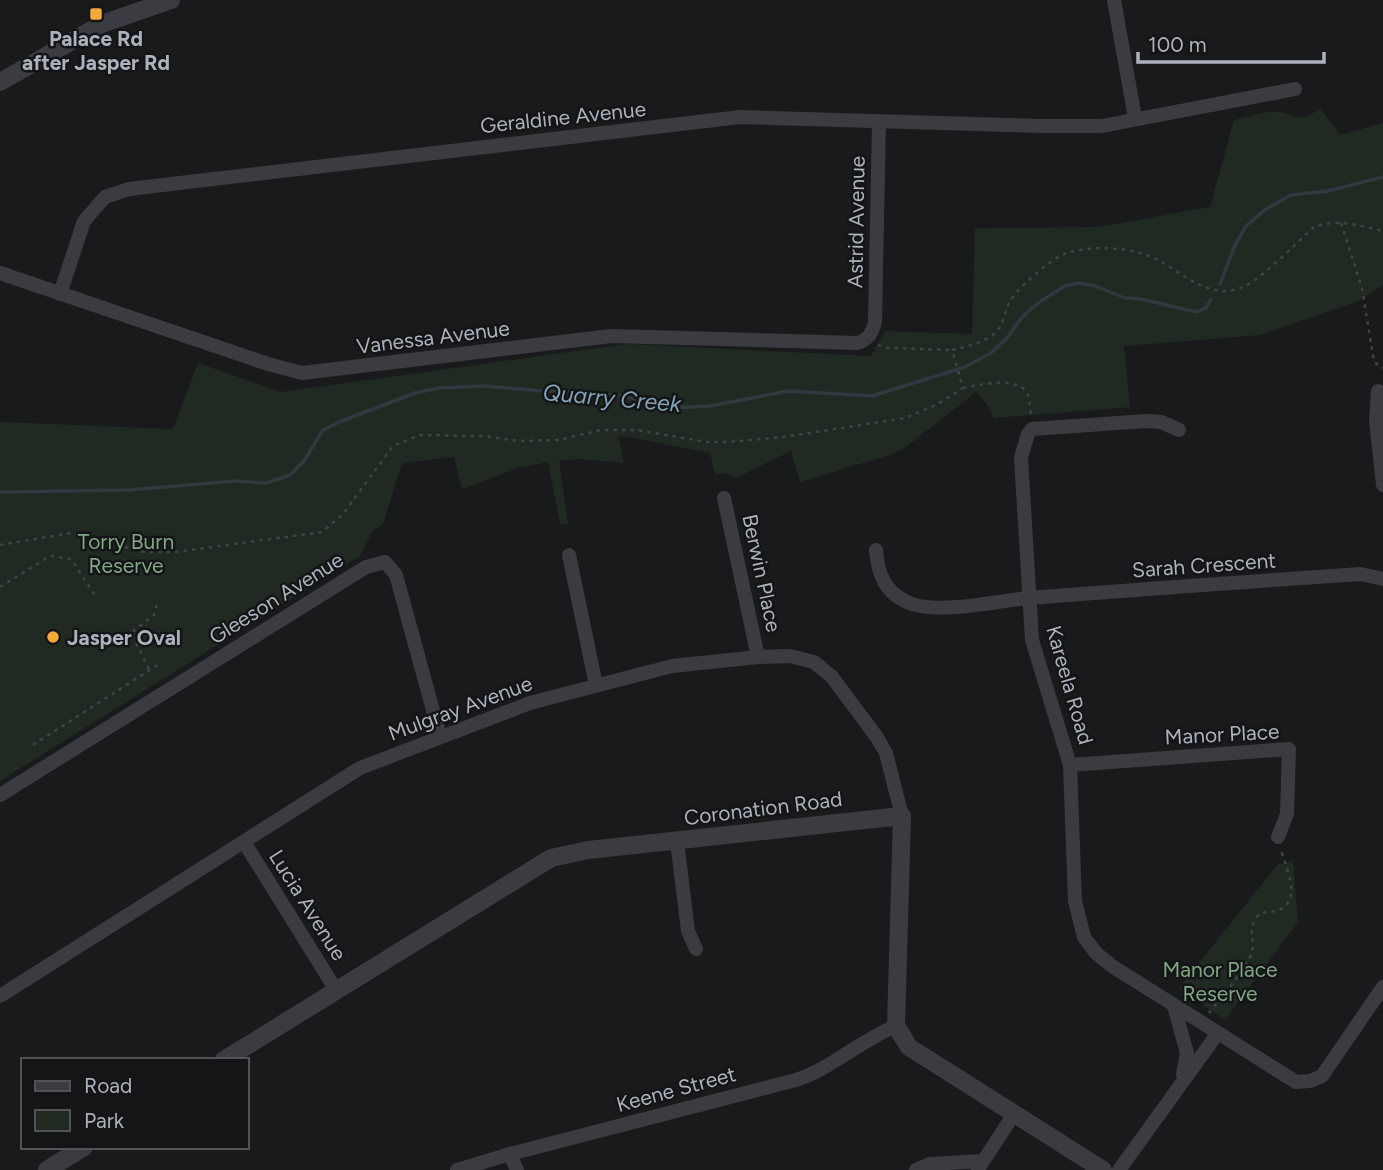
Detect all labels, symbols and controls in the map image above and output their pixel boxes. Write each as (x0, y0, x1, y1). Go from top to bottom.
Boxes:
marker: Palace Rd after Jasper Rd (88, 6, 104, 22)
scale bar (1138, 21, 1324, 65)
place label: Palace Rd after Jasper Rd (22, 26, 170, 75)
text: 100 m (1148, 32, 1207, 57)
street label: Geraldine Avenue (479, 96, 647, 138)
street label: Astrid Avenue (842, 156, 870, 288)
street label: Vanessa Avenue (355, 315, 511, 359)
water label: Quarry Creek (542, 378, 683, 418)
street label: Berwin Place (737, 512, 787, 634)
park label: Torry Burn Reserve (78, 529, 174, 578)
street label: Gleeson Avenue (204, 547, 348, 649)
street label: Sarah Crescent (1131, 547, 1277, 583)
street label: Kareela Road (1041, 623, 1099, 747)
place label: Jasper Oval (67, 625, 181, 650)
marker: Jasper Oval (45, 629, 61, 645)
street label: Mulgray Avenue (385, 670, 535, 746)
street label: Manor Place (1164, 719, 1280, 749)
street label: Coronation Road (682, 786, 844, 830)
street label: Lucia Avenue (264, 845, 352, 965)
park label: Manor Place Reserve (1163, 957, 1277, 1006)
legend (21, 1058, 248, 1149)
street label: Keene Street (613, 1061, 739, 1117)
text: Road (84, 1073, 132, 1098)
text: Park (84, 1108, 125, 1133)

